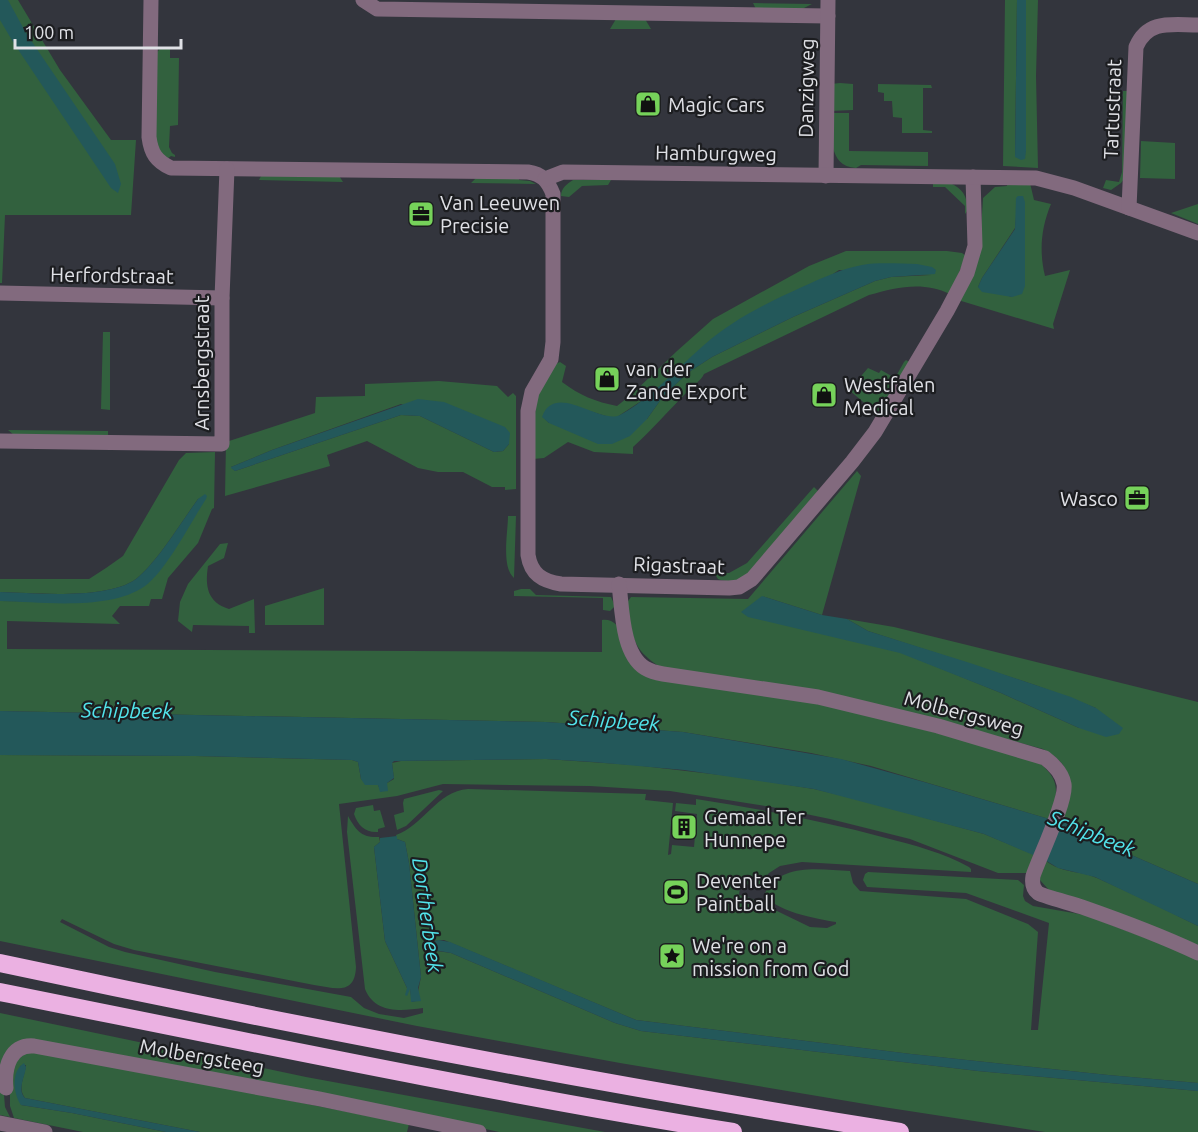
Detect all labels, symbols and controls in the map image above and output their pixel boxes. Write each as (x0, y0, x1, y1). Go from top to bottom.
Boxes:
scale bar (15, 12, 182, 50)
text: 100 m (24, 22, 74, 42)
street label: Danzigweg (794, 38, 818, 138)
street label: Tartustraat (1099, 58, 1125, 159)
shop icon: Magic Cars (633, 89, 663, 119)
place label: Magic Cars (668, 93, 765, 116)
street label: Hamburgweg (655, 140, 777, 166)
place label: Van Leeuwen Precisie (440, 191, 560, 237)
office icon: Van Leeuwen Precisie (406, 199, 436, 229)
street label: Herfordstraat (50, 262, 174, 288)
street label: Arnsbergstraat (190, 295, 213, 431)
place label: van der Zande Export (626, 357, 747, 403)
shop icon: van der Zande Export (592, 364, 622, 394)
place label: Westfalen Medical (844, 373, 935, 419)
shop icon: Westfalen Medical (809, 380, 839, 410)
office icon: Wasco (1122, 483, 1152, 513)
place label: Wasco (1060, 487, 1118, 510)
street label: Rigastraat (633, 552, 725, 578)
street label: Molbergsweg (902, 686, 1026, 740)
water label: Schipbeek (80, 697, 173, 723)
water label: Schipbeek (566, 705, 661, 735)
water label: Schipbeek (1044, 804, 1139, 861)
place label: Gemaal Ter Hunnepe (704, 805, 805, 851)
building icon: Gemaal Ter Hunnepe (669, 812, 699, 842)
water label: Dortherbeek (408, 856, 448, 974)
place label: Deventer Paintball (696, 869, 780, 915)
sports icon: Deventer Paintball (661, 877, 691, 907)
place label: We're on a mission from God (692, 934, 849, 980)
place icon: We're on a mission from God (657, 941, 687, 971)
street label: Molbergsteeg (138, 1034, 266, 1078)

